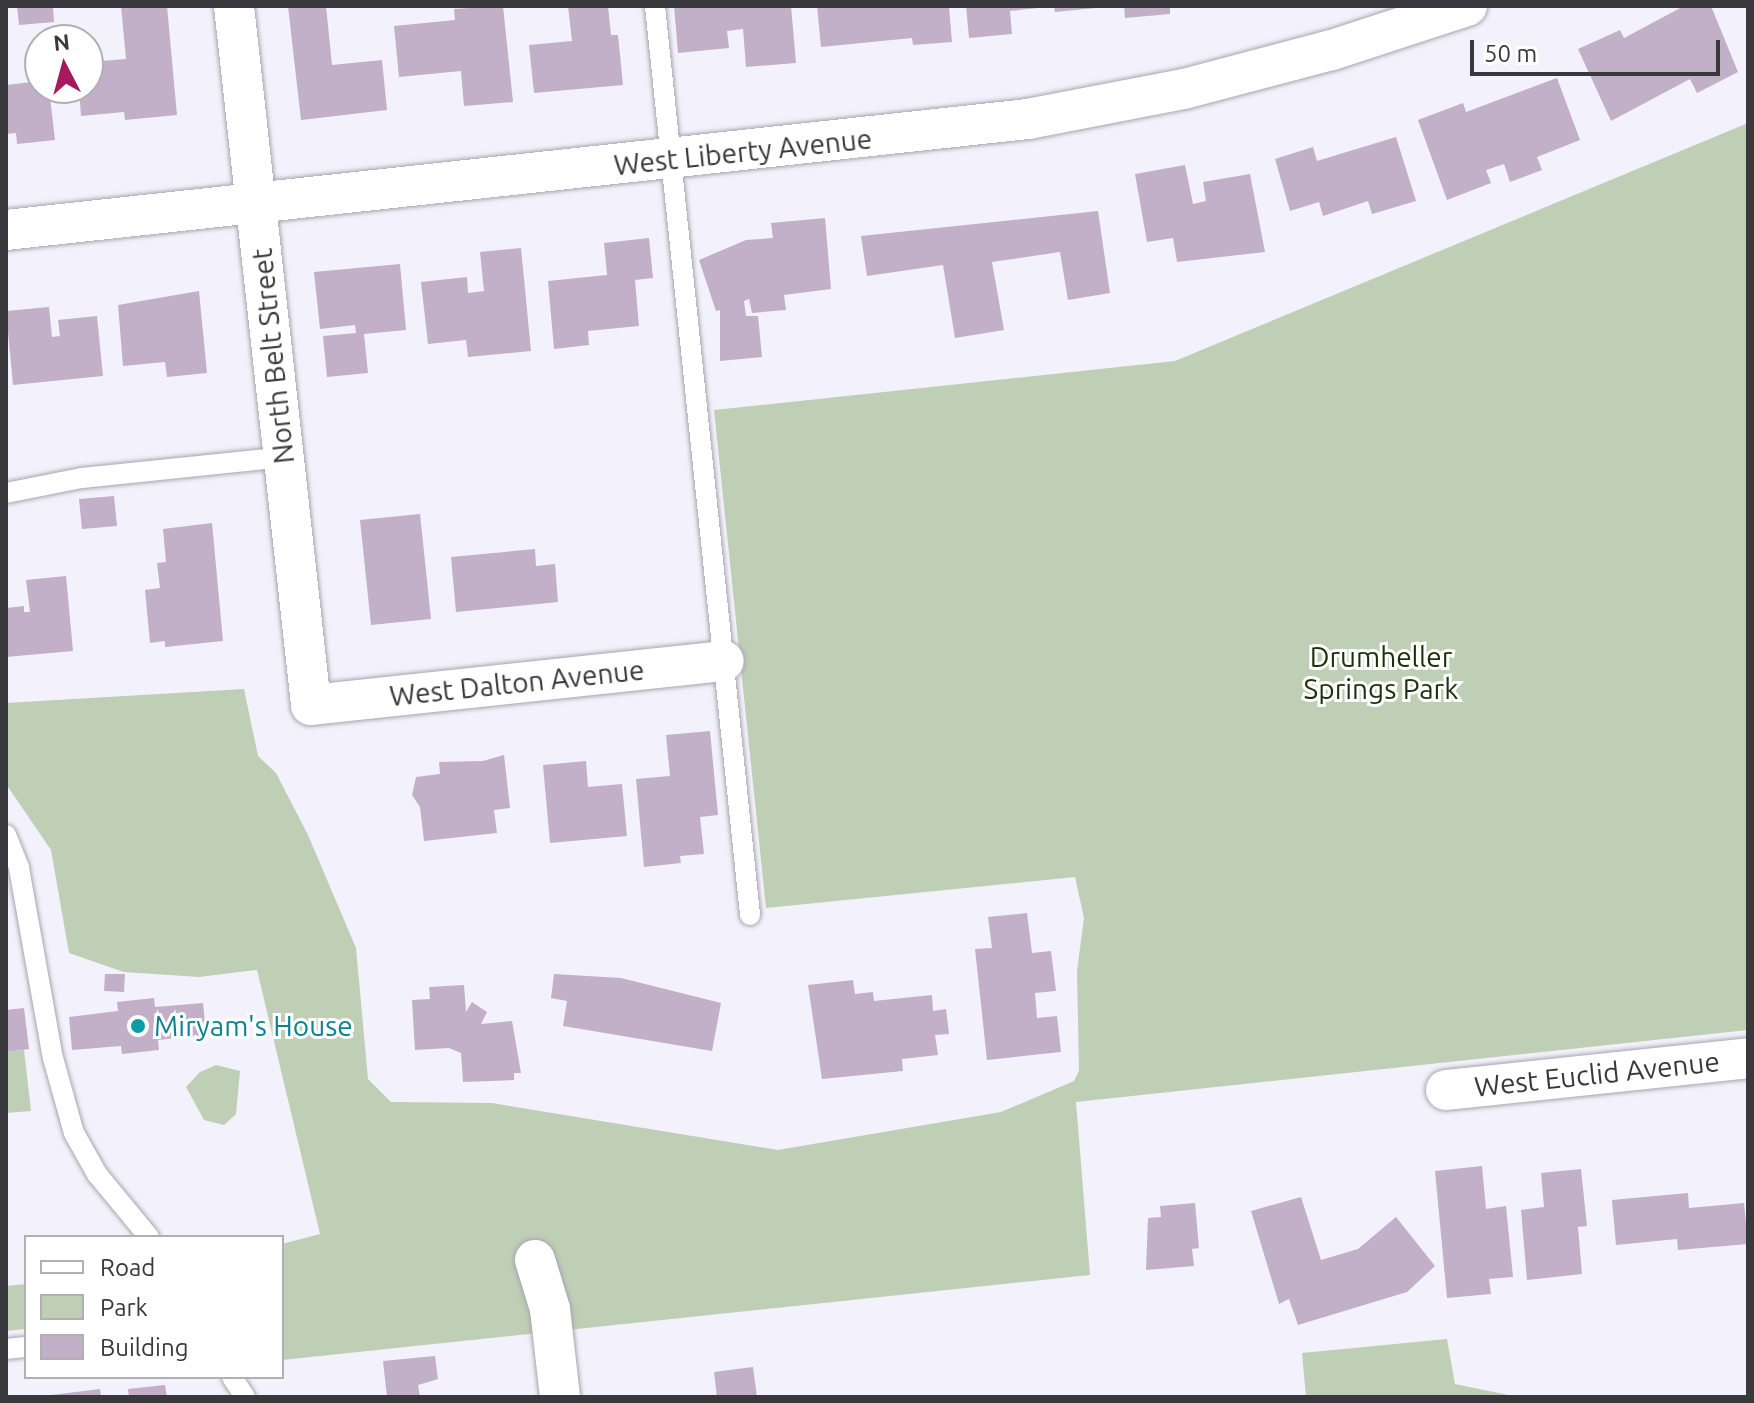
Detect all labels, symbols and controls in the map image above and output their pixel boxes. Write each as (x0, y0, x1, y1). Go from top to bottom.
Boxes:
north arrow (24, 24, 104, 104)
scale bar (1474, 24, 1724, 74)
text: N (52, 28, 71, 55)
text: 50 m (1484, 40, 1537, 67)
street label: West Liberty Avenue (612, 122, 874, 182)
street label: North Belt Street (245, 247, 301, 465)
park label: Drumheller Springs Park (1304, 640, 1458, 706)
street label: West Dalton Avenue (388, 653, 646, 713)
place label: Miryam's House (154, 1009, 353, 1043)
marker: Miryam's House (129, 1017, 147, 1035)
street label: West Euclid Avenue (1473, 1044, 1721, 1104)
legend (24, 1235, 284, 1379)
text: Road (100, 1254, 155, 1281)
text: Park (100, 1294, 148, 1321)
text: Building (100, 1334, 188, 1361)

